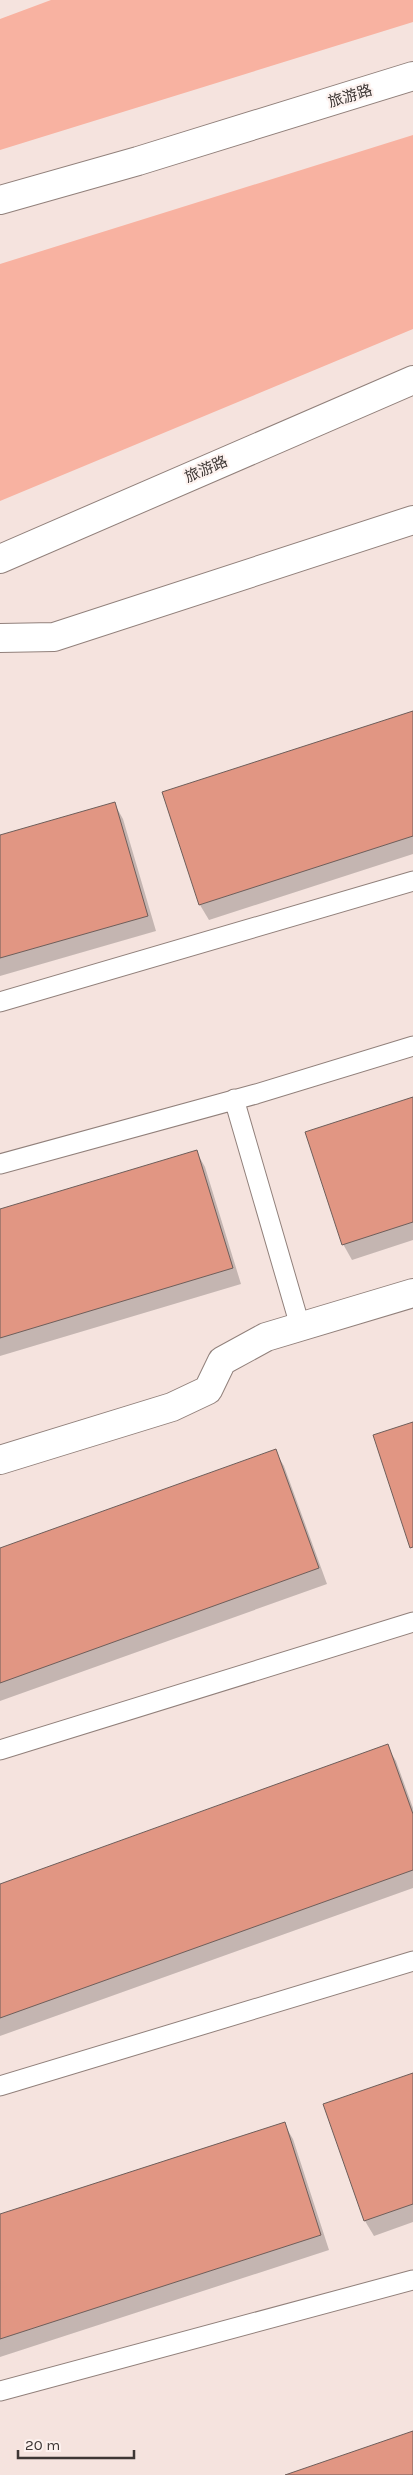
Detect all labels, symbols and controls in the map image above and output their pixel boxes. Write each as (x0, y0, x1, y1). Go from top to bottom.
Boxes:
street label: 旅游路 (326, 81, 374, 111)
street label: 旅游路 (182, 452, 230, 486)
scale bar (18, 2428, 134, 2460)
text: 20 m (25, 2436, 60, 2454)

